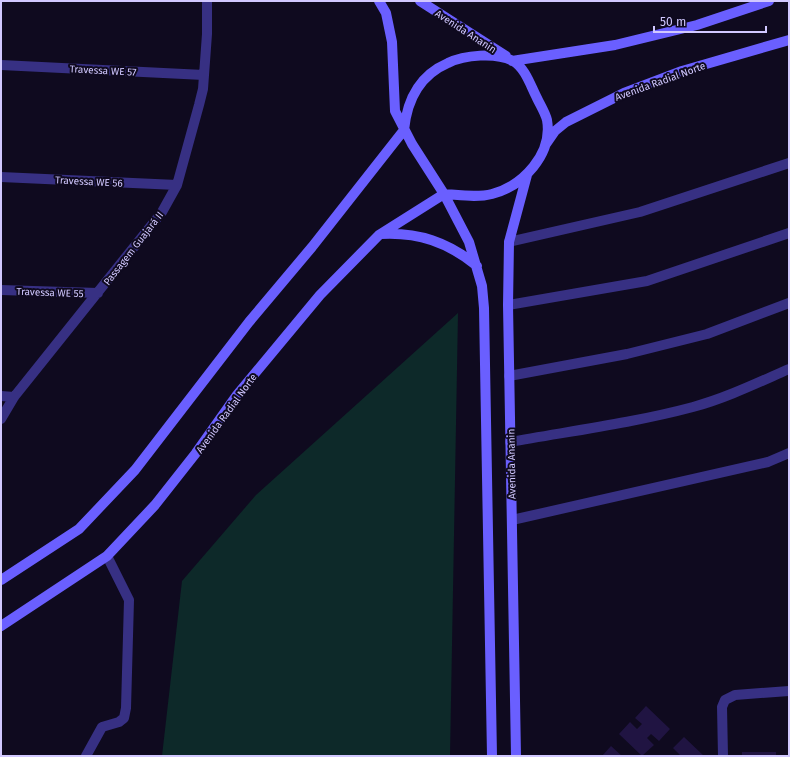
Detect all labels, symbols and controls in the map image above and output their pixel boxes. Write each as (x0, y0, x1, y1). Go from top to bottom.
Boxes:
street label: Avenida Ananin (433, 8, 498, 56)
scale bar (654, 8, 766, 34)
text: 50 m (660, 15, 686, 29)
street label: Avenida Radial Norte (613, 60, 707, 104)
street label: Travessa WE 57 (69, 63, 137, 79)
street label: Travessa WE 56 (55, 174, 123, 190)
street label: Passagem Guajará II (101, 209, 166, 288)
street label: Travessa WE 55 (16, 286, 84, 300)
street label: Avenida Radial Norte (194, 371, 260, 456)
street label: Avenida Ananin (505, 429, 519, 499)

